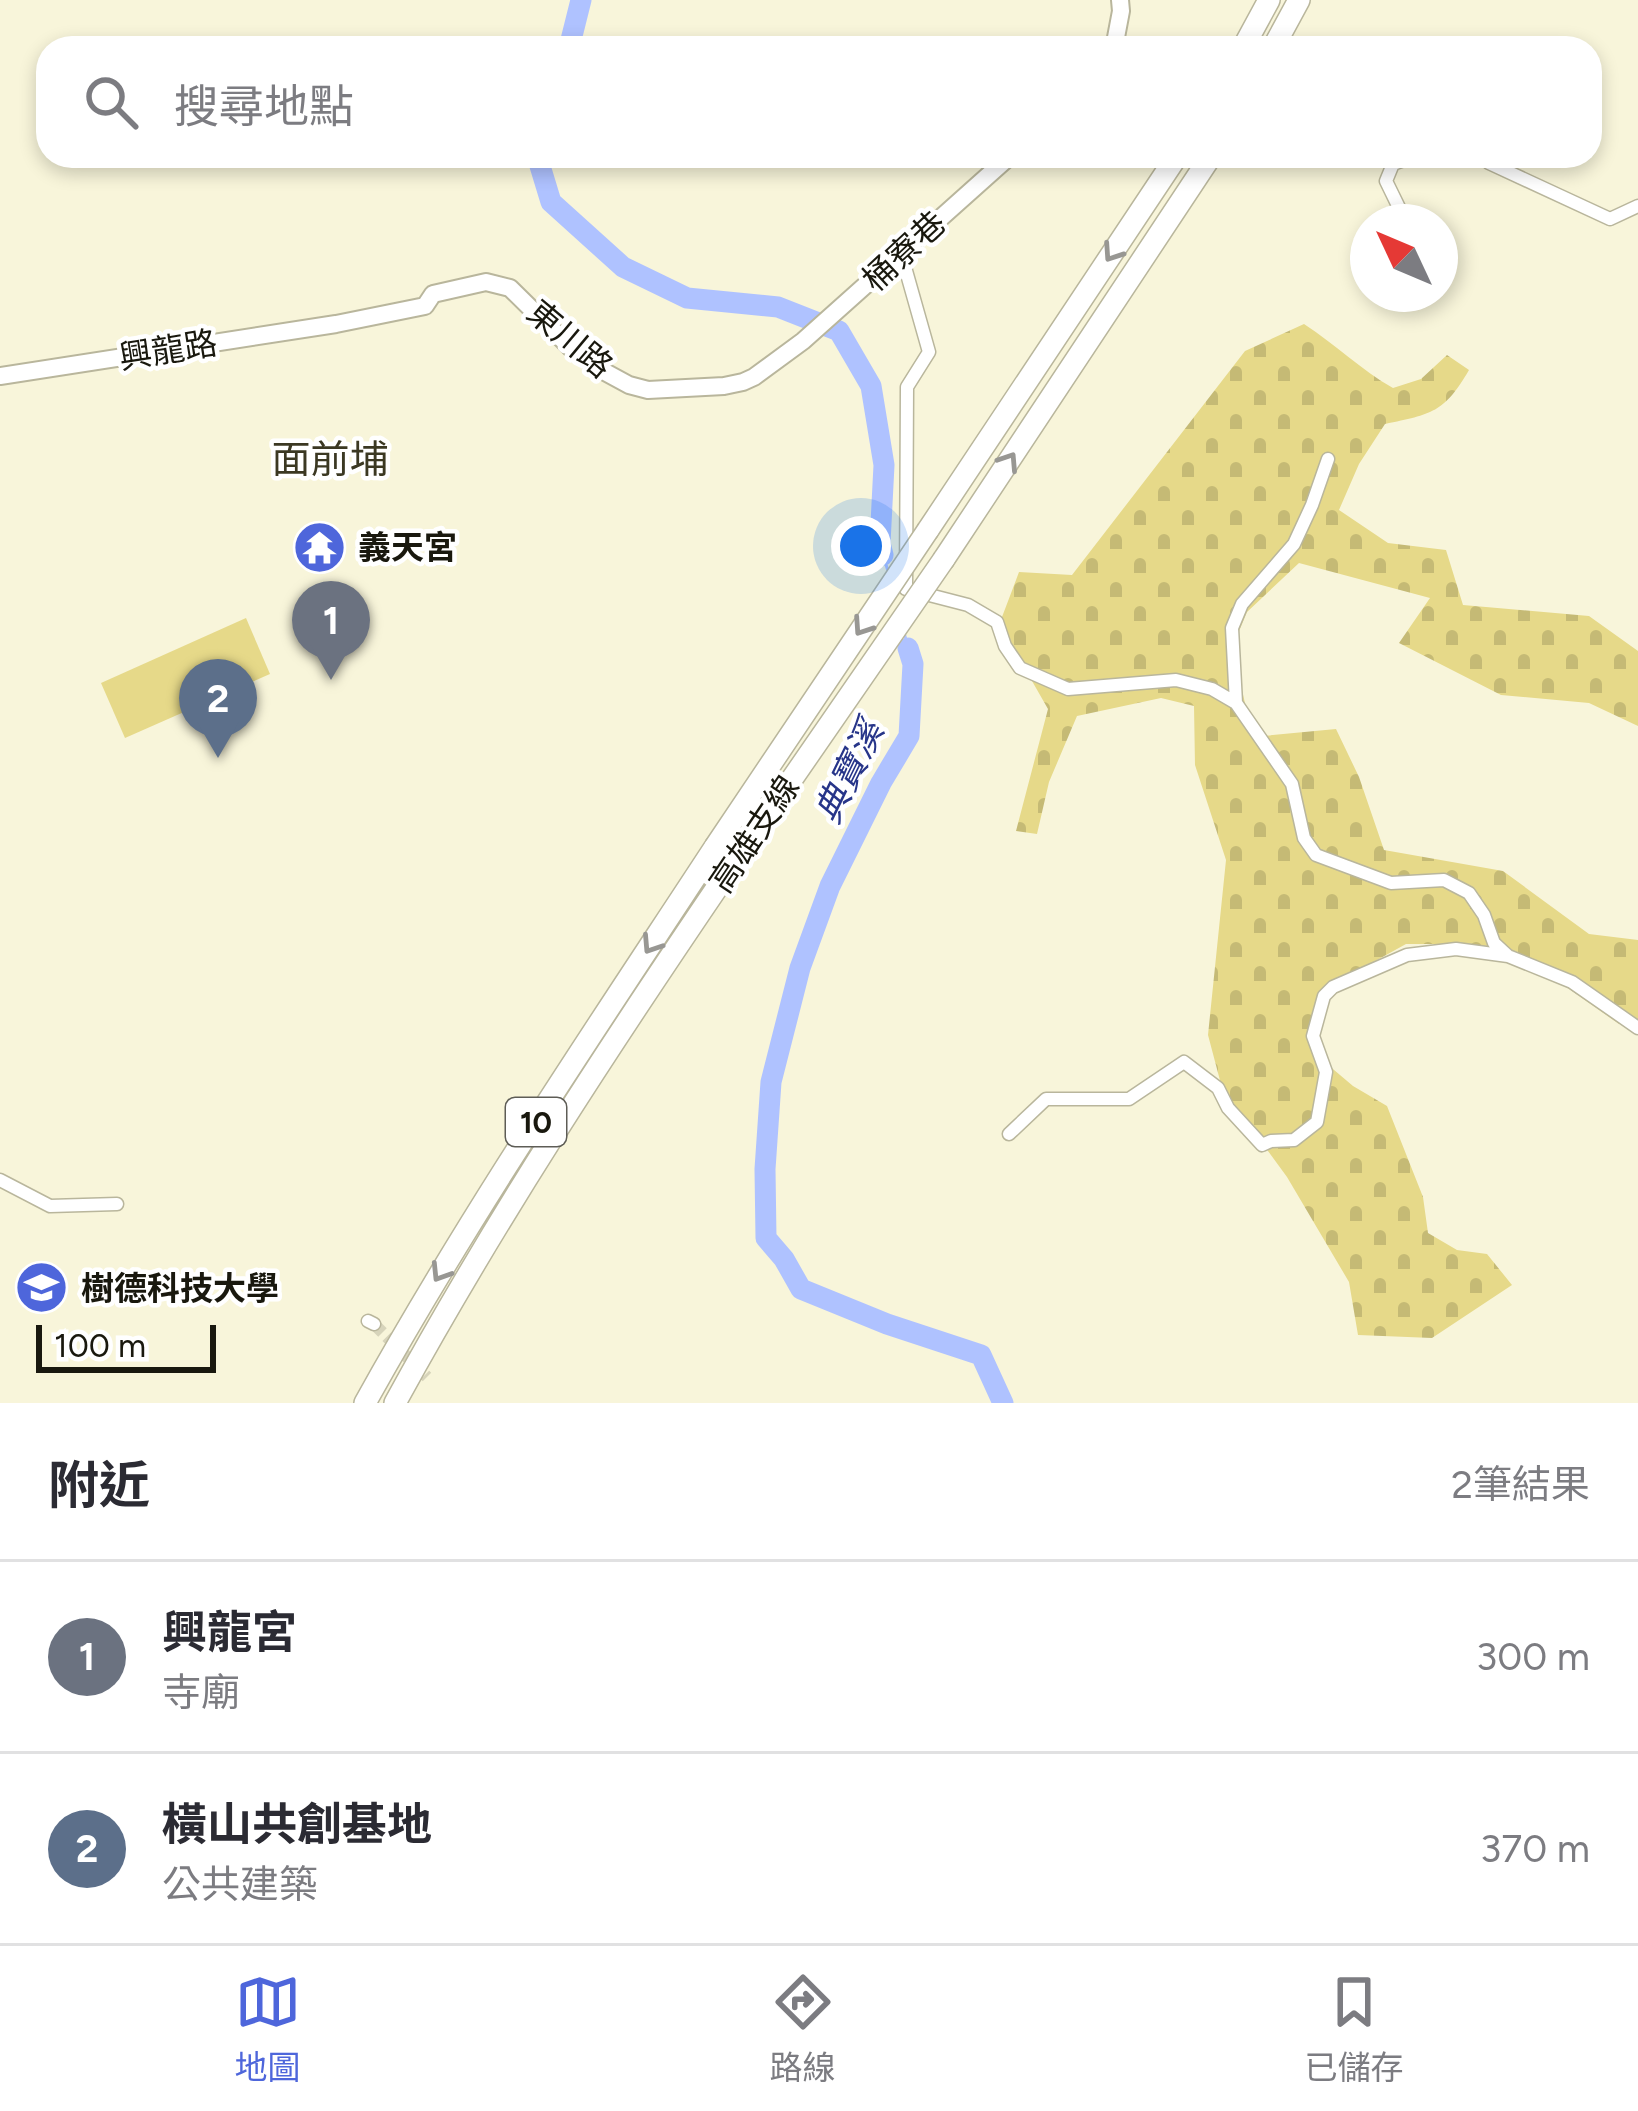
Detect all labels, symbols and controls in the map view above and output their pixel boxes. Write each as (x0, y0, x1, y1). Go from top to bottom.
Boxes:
search box (36, 36, 1602, 168)
icon: search (78, 69, 144, 135)
text: 搜尋地點 (174, 79, 354, 133)
street label: 桶寮巷 (854, 203, 954, 299)
north arrow (1350, 204, 1458, 312)
one-way arrow (1105, 240, 1127, 262)
street label: 東川路 (520, 292, 620, 386)
street label: 興龍路 (116, 323, 220, 377)
district label: 面前埔 (271, 436, 389, 483)
one-way arrow (995, 453, 1017, 475)
your location (831, 516, 891, 576)
temple icon: 義天宮 (291, 519, 347, 575)
place label: 義天宮 (358, 528, 457, 567)
pin: 1 (292, 581, 370, 680)
one-way arrow (854, 614, 876, 636)
pin: 2 (179, 659, 257, 758)
water label: 典寶溪 (806, 710, 894, 830)
street label: 高雄支線 (701, 768, 807, 900)
one-way arrow (643, 931, 665, 953)
road number: 10 (506, 1098, 566, 1146)
school or university icon: 樹德科技大學 (14, 1260, 70, 1316)
one-way arrow (432, 1260, 454, 1282)
place label: 樹德科技大學 (81, 1269, 279, 1308)
scale bar (36, 1319, 216, 1372)
text: 100 m (54, 1326, 146, 1365)
text: 附近 (48, 1455, 150, 1516)
text: 2筆結果 (1451, 1461, 1590, 1508)
text: 興龍宮 (162, 1605, 297, 1659)
text: 1 (79, 1633, 95, 1680)
text: 300 m (1476, 1633, 1590, 1680)
text: 寺廟 (162, 1669, 240, 1716)
text: 橫山共創基地 (162, 1797, 432, 1851)
text: 2 (76, 1825, 98, 1872)
text: 370 m (1480, 1825, 1590, 1872)
text: 公共建築 (162, 1861, 318, 1908)
tab: 地圖 (235, 1969, 301, 2089)
tab: 路線 (770, 1969, 836, 2089)
tab: 已儲存 (1305, 1969, 1404, 2089)

